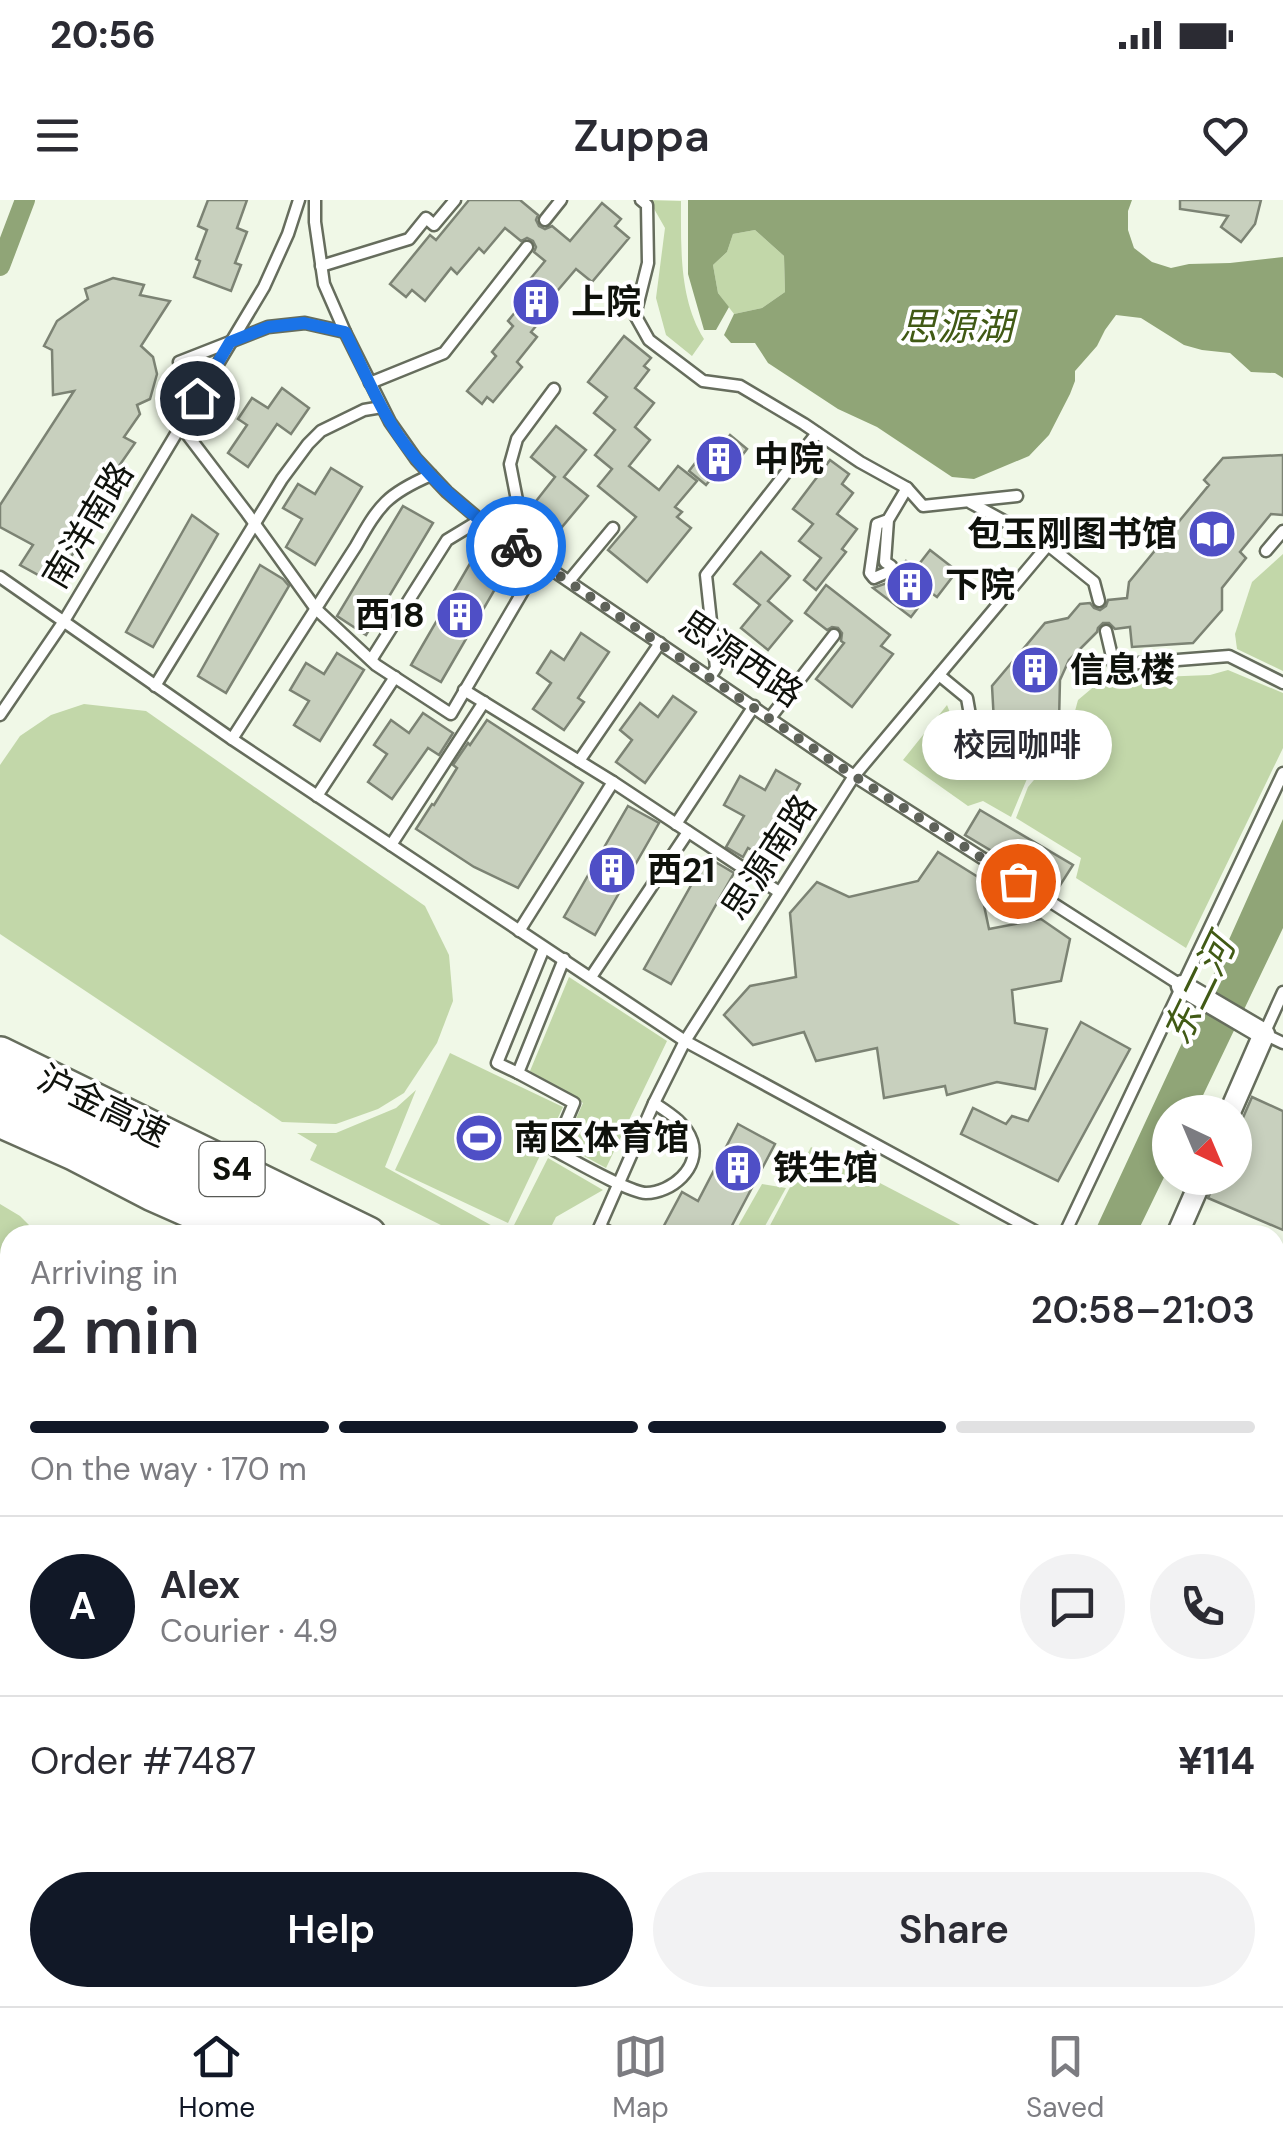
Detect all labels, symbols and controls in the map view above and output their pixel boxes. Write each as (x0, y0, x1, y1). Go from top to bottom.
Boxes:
text: 20:56 (50, 10, 156, 60)
text: Zuppa (573, 106, 710, 165)
icon: menu (30, 108, 85, 163)
icon: heart (1198, 108, 1253, 163)
building icon: 上院 (510, 276, 562, 328)
place label: 上院 (571, 279, 641, 325)
water label: 思源湖 (899, 302, 1018, 352)
pin (155, 356, 240, 441)
icon: home (170, 371, 225, 426)
building icon: 中院 (693, 433, 745, 485)
place label: 中院 (754, 436, 824, 482)
street label: 南洋南路 (32, 453, 144, 597)
courier (466, 496, 566, 596)
library icon: 包玉刚图书馆 (1186, 508, 1238, 560)
place label: 包玉刚图书馆 (967, 511, 1177, 557)
icon: bike (489, 519, 544, 574)
building icon: 下院 (884, 559, 936, 611)
place label: 下院 (945, 562, 1015, 608)
building icon: 西18 (434, 589, 486, 641)
place label: 西18 (355, 592, 425, 638)
street label: 思源西路 (670, 601, 812, 717)
building icon: 信息楼 (1009, 644, 1061, 696)
place label: 信息楼 (1070, 647, 1175, 693)
callout: 校园咖啡 (923, 711, 1113, 781)
text: 校园咖啡 (953, 724, 1081, 766)
street label: 思源南路 (712, 786, 826, 928)
pin (976, 839, 1061, 924)
building icon: 西21 (586, 844, 638, 896)
place label: 西21 (647, 847, 715, 893)
icon: bag (991, 854, 1046, 909)
water label: 东二河 (1152, 922, 1250, 1052)
street label: 沪金高速 (30, 1055, 176, 1157)
north arrow (1152, 1095, 1252, 1195)
map controls (1152, 1095, 1252, 1195)
sports icon: 南区体育馆 (453, 1112, 505, 1164)
place label: 南区体育馆 (514, 1115, 689, 1161)
road number: S4 (200, 1142, 264, 1196)
building icon: 铁生馆 (712, 1142, 764, 1194)
place label: 铁生馆 (773, 1145, 878, 1191)
text: Arriving in (30, 1252, 178, 1294)
text: 20:58–21:03 (1031, 1285, 1255, 1335)
text: 2 min (30, 1289, 200, 1373)
text: On the way · 170 m (30, 1448, 307, 1490)
button: chat (1020, 1554, 1125, 1659)
button: phone (1150, 1554, 1255, 1659)
text: Alex (160, 1560, 240, 1610)
text: A (69, 1581, 96, 1631)
text: Courier · 4.9 (160, 1610, 338, 1652)
text: Order #7487 (30, 1736, 256, 1786)
text: ¥114 (1178, 1736, 1255, 1786)
button: Help (30, 1872, 633, 1987)
button: Share (653, 1872, 1255, 1987)
tab: Home (179, 2029, 255, 2126)
tab: Map (612, 2029, 669, 2126)
tab: Saved (1026, 2029, 1104, 2126)

